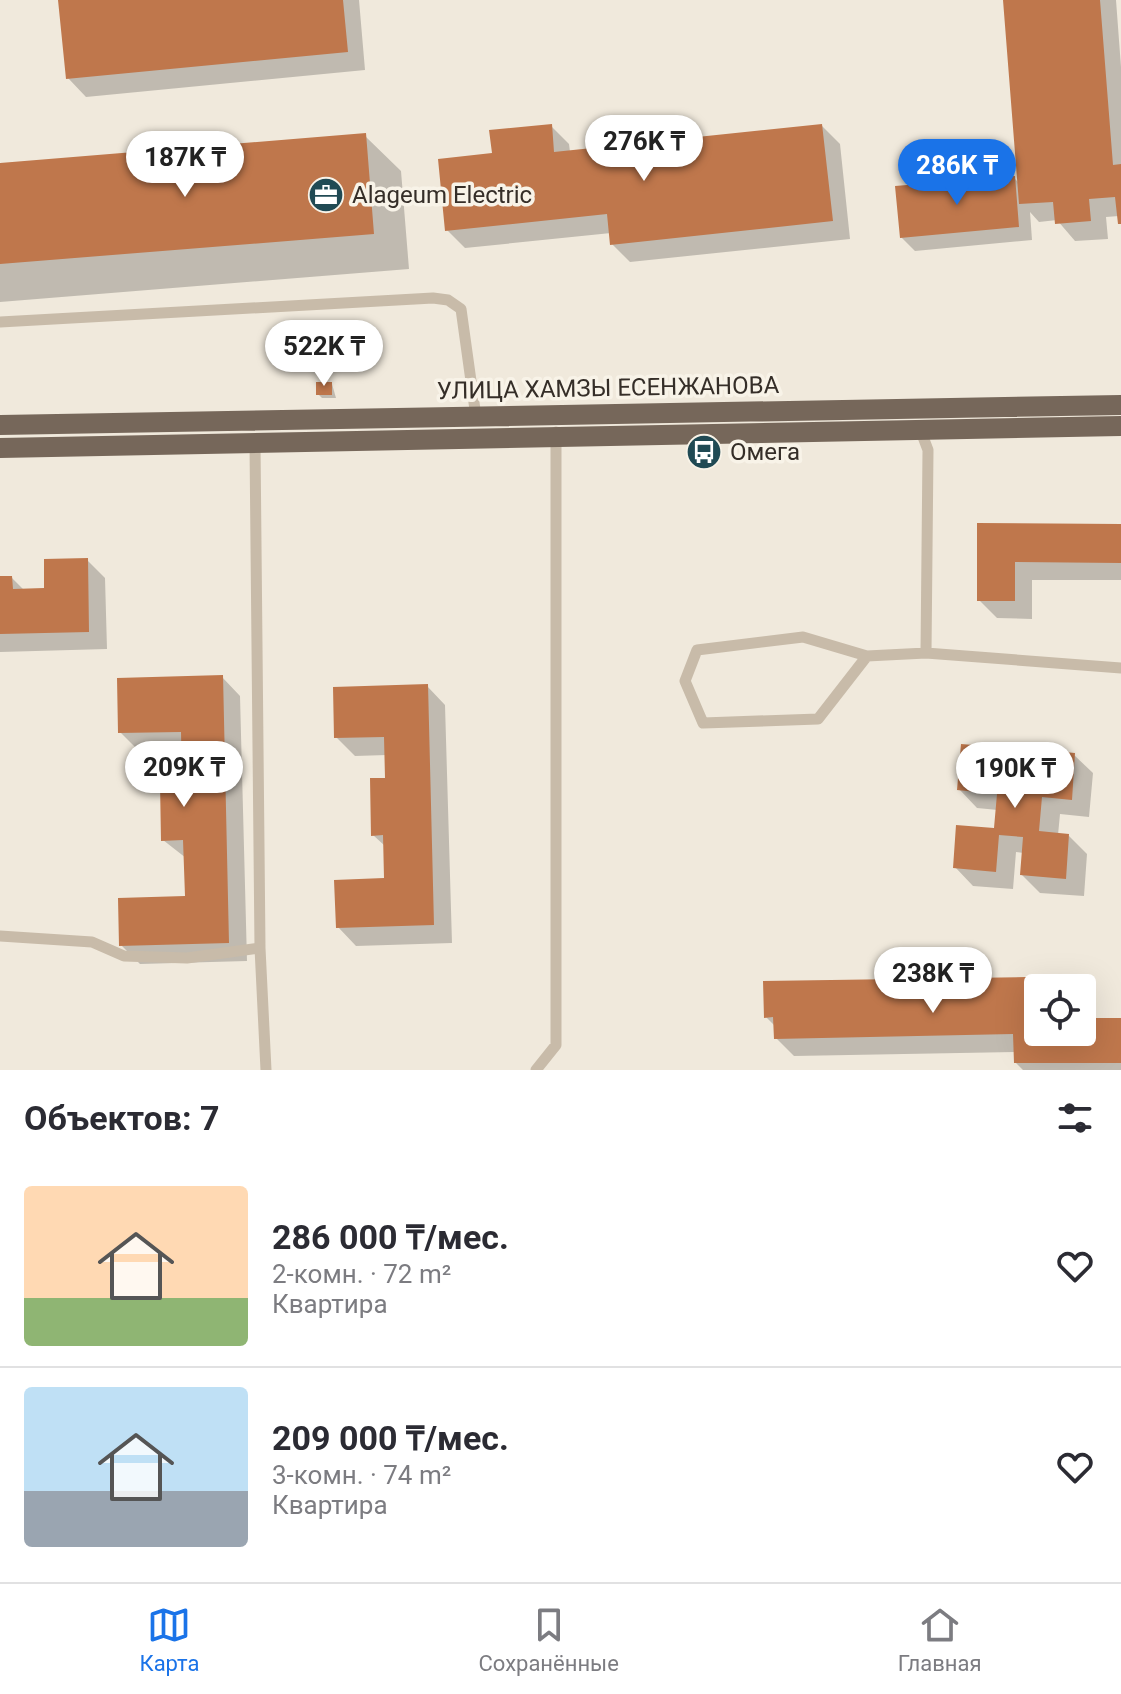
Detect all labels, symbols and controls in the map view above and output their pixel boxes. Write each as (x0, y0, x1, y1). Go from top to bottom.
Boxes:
pin: 276K ₸ (579, 115, 709, 183)
text: 276K ₸ (603, 126, 685, 156)
pin: 187K ₸ (120, 131, 250, 199)
pin: 286K ₸ (892, 139, 1022, 207)
text: 187K ₸ (144, 142, 226, 172)
text: 286K ₸ (916, 150, 998, 180)
office icon: Alageum Electric (307, 176, 345, 214)
place label: Alageum Electric (352, 181, 532, 209)
pin: 522K ₸ (259, 320, 389, 388)
text: 522K ₸ (283, 331, 365, 361)
street label: УЛИЦА ХАМЗЫ ЕСЕНЖАНОВА (437, 371, 780, 405)
bus stop icon: Омега (685, 433, 723, 471)
place label: Омега (730, 438, 800, 466)
pin: 209K ₸ (119, 741, 249, 809)
pin: 190K ₸ (950, 742, 1080, 810)
text: 209K ₸ (143, 752, 225, 782)
text: 190K ₸ (974, 753, 1056, 783)
pin: 238K ₸ (868, 947, 998, 1015)
text: 238K ₸ (892, 958, 974, 988)
map controls (1024, 974, 1096, 1046)
button: locate (1024, 974, 1096, 1046)
icon: filters (1053, 1096, 1097, 1140)
text: Объектов: 7 (24, 1098, 219, 1138)
text: 286 000 ₸/мес. (272, 1217, 509, 1257)
icon: home (88, 1218, 184, 1314)
icon: heart (1053, 1244, 1097, 1288)
text: 2-комн. · 72 m² (272, 1259, 451, 1289)
text: Квартира (272, 1289, 388, 1319)
text: 209 000 ₸/мес. (272, 1418, 509, 1458)
icon: home (88, 1419, 184, 1515)
icon: heart (1053, 1445, 1097, 1489)
text: 3-комн. · 74 m² (272, 1460, 451, 1490)
text: Квартира (272, 1490, 388, 1520)
tab: Карта (140, 1603, 199, 1676)
tab: Сохранённые (478, 1603, 619, 1676)
tab: Главная (898, 1603, 981, 1676)

